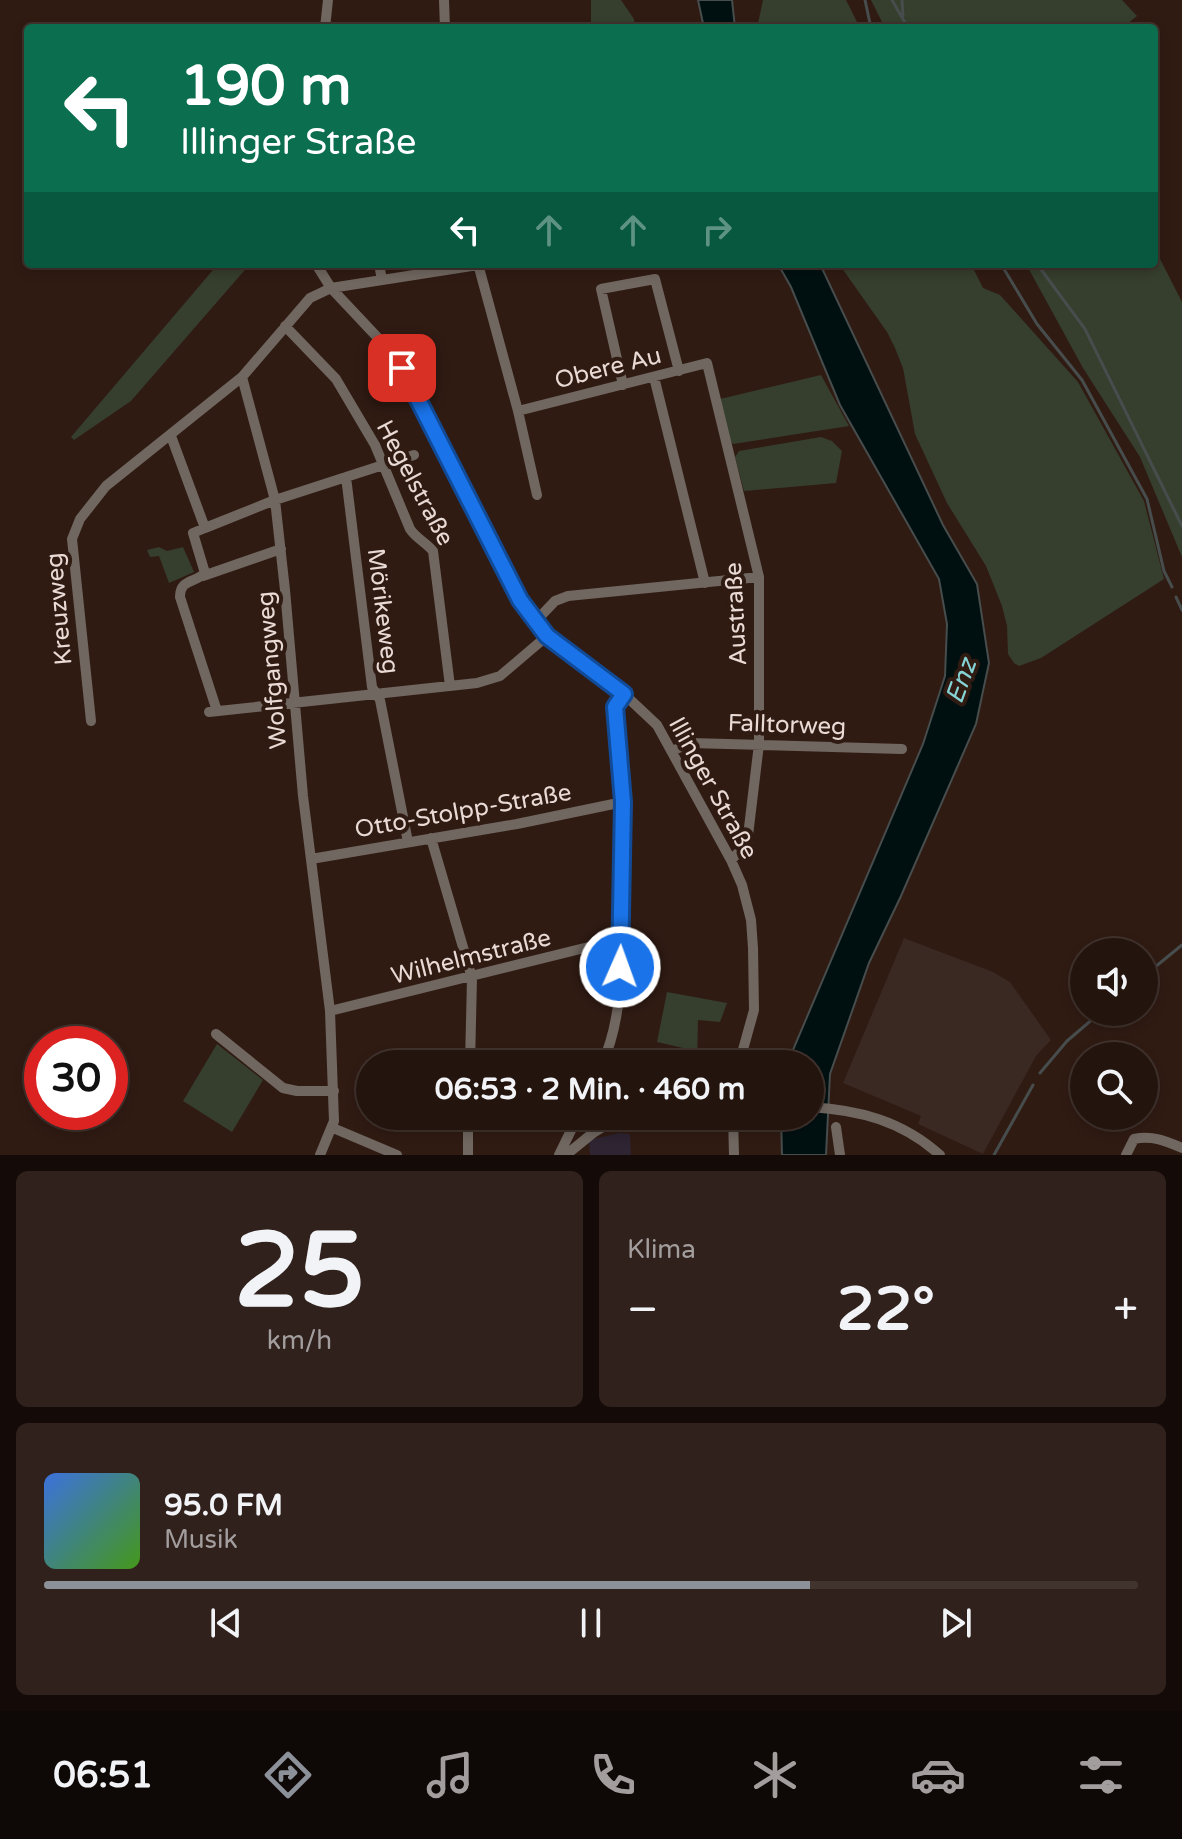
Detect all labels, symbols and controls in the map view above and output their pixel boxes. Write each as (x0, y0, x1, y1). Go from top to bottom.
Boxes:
text: 190 m (180, 53, 351, 120)
icon: left (48, 56, 152, 160)
text: Illinger Straße (180, 121, 416, 164)
icon: left (443, 208, 487, 252)
icon: ahead (527, 208, 571, 252)
icon: ahead (611, 208, 655, 252)
icon: right (695, 208, 739, 252)
pin (368, 334, 436, 402)
street label: Obere Au (552, 341, 664, 395)
icon: arrive (380, 346, 424, 390)
street label: Hegelstraße (370, 415, 460, 551)
street label: Mörikeweg (361, 546, 405, 676)
street label: Kreuzweg (40, 552, 78, 666)
street label: Austraße (719, 561, 753, 667)
street label: Wolfgangweg (251, 590, 293, 750)
water label: Enz (939, 653, 984, 708)
street label: Falltorweg (727, 708, 847, 742)
street label: Illinger Straße (662, 712, 764, 864)
street label: Otto-Stolpp-Straße (352, 778, 574, 844)
street label: Wilhelmstraße (388, 923, 554, 991)
position arrow (578, 925, 662, 1009)
map controls (1070, 938, 1158, 1130)
button: sound (1070, 938, 1158, 1026)
speed limit sign: 30 (24, 1026, 128, 1130)
button: search (1070, 1042, 1158, 1130)
text: 06:53 · 2 Min. · 460 m (435, 1071, 745, 1108)
text: 25 (234, 1210, 365, 1335)
text: Klima (627, 1234, 696, 1265)
text: 22° (837, 1274, 935, 1346)
text: − (627, 1284, 658, 1337)
text: + (1113, 1284, 1138, 1337)
text: km/h (267, 1325, 332, 1356)
text: 95.0 FM (164, 1487, 283, 1524)
text: Musik (164, 1524, 238, 1555)
icon: previous (204, 1601, 248, 1645)
icon: pause (569, 1601, 613, 1645)
icon: next (934, 1601, 978, 1645)
icon: directions (260, 1747, 316, 1803)
icon: music (422, 1747, 478, 1803)
icon: phone (585, 1747, 641, 1803)
icon: climate (747, 1747, 803, 1803)
icon: car (910, 1747, 966, 1803)
icon: filters (1073, 1747, 1129, 1803)
text: 06:51 (53, 1754, 153, 1797)

